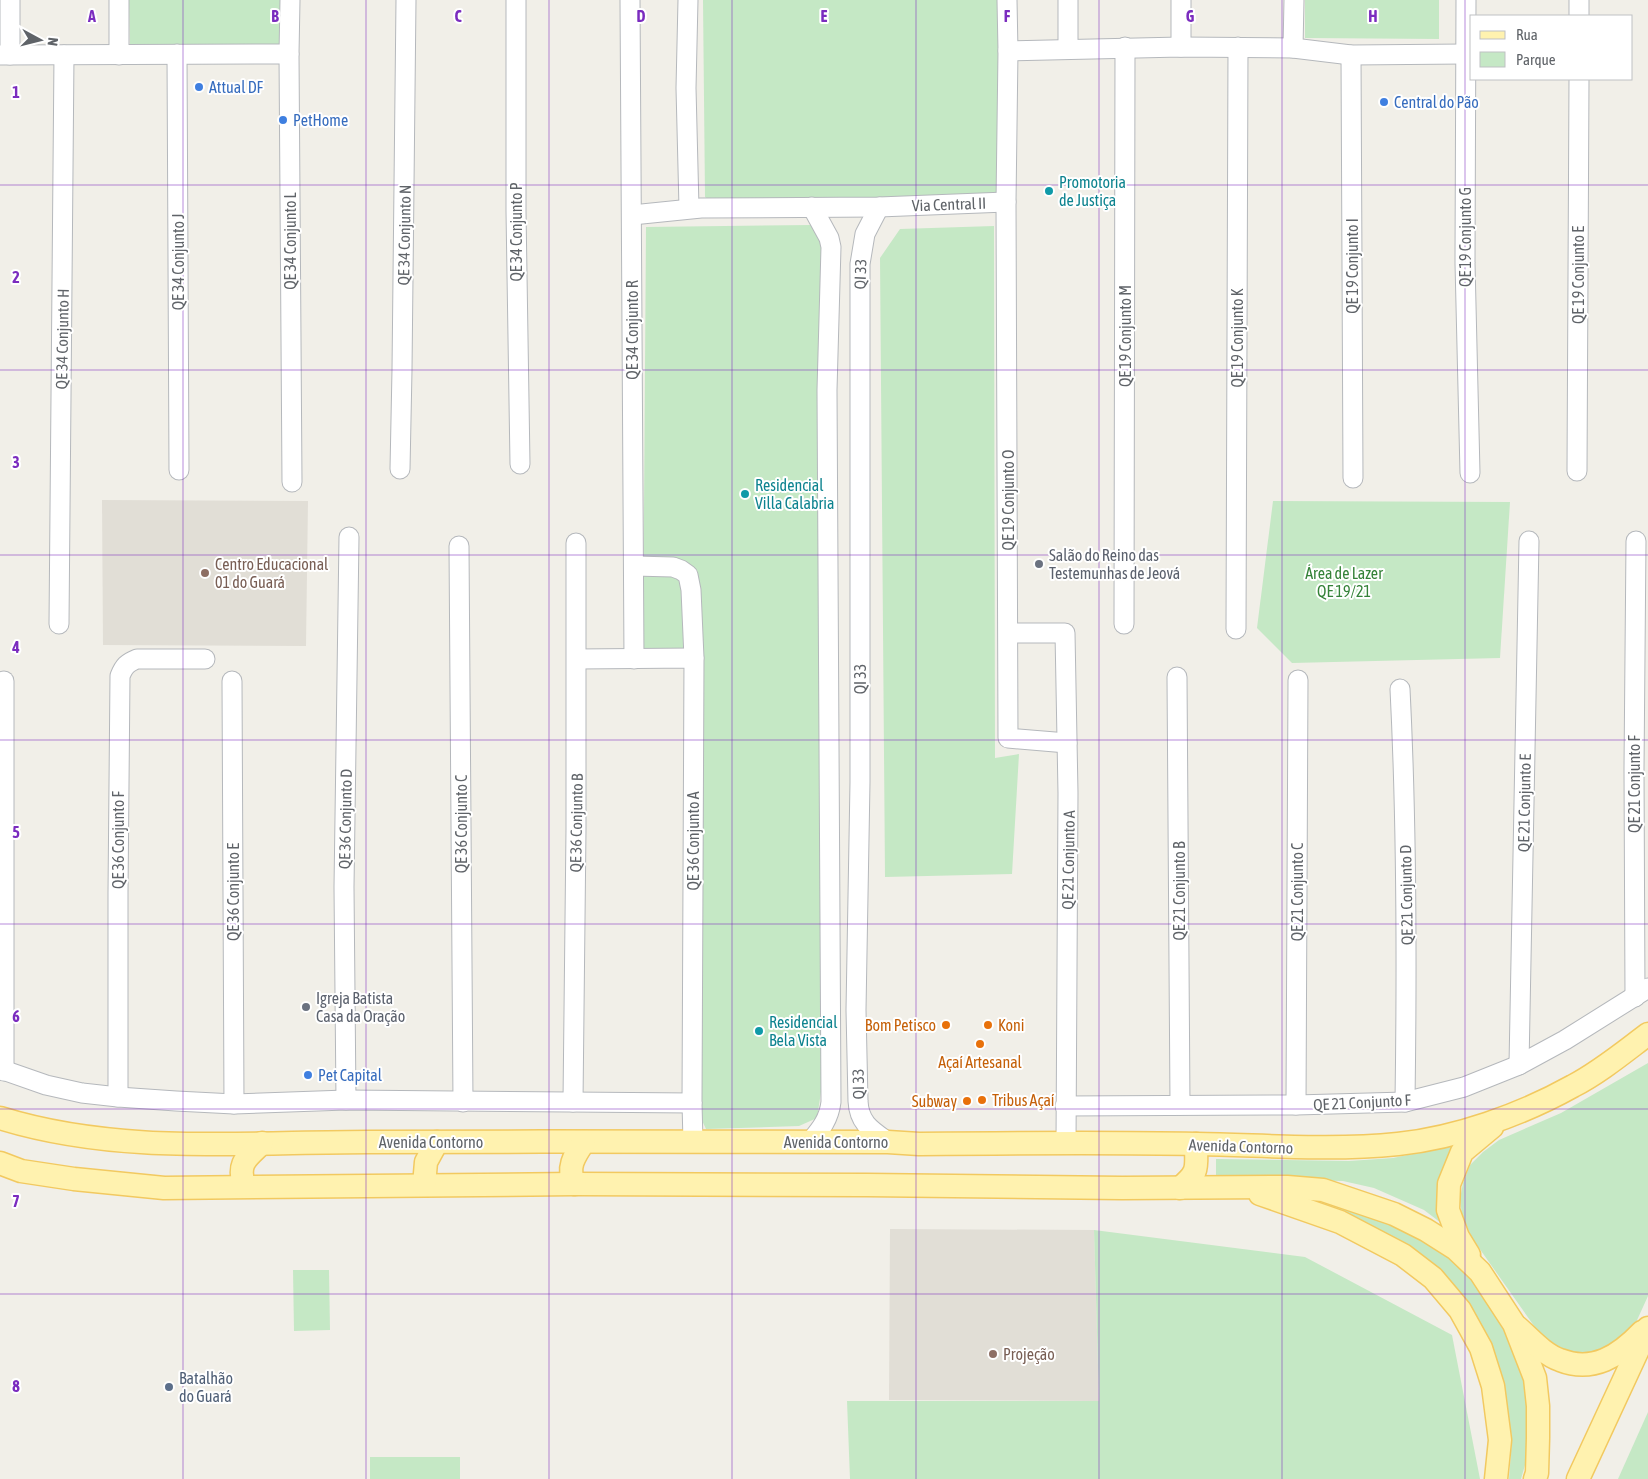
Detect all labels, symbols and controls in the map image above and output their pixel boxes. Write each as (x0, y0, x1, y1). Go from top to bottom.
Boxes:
text: A (87, 7, 96, 25)
text: B (271, 7, 279, 25)
text: C (454, 7, 462, 25)
text: D (637, 7, 646, 25)
text: E (821, 7, 828, 25)
text: F (1004, 7, 1011, 25)
text: G (1186, 7, 1195, 25)
text: H (1368, 7, 1378, 25)
north arrow (15, 15, 65, 65)
legend (1470, 15, 1633, 80)
text: Rua (1516, 26, 1538, 43)
text: N (44, 37, 61, 47)
text: Parque (1516, 51, 1556, 68)
place label: Attual DF (209, 78, 264, 96)
marker: Attual DF (193, 81, 205, 93)
text: 1 (12, 83, 20, 101)
place label: Central do Pão (1394, 93, 1479, 111)
marker: Central do Pão (1378, 96, 1390, 108)
place label: PetHome (293, 111, 348, 129)
marker: PetHome (277, 114, 289, 126)
place label: Promotoria de Justiça (1059, 173, 1126, 210)
street label: QE 34 Conjunto P (507, 182, 526, 282)
street label: QE 34 Conjunto N (394, 184, 415, 286)
marker: Promotoria de Justiça (1043, 185, 1055, 197)
street label: QE 19 Conjunto G (1456, 187, 1475, 287)
street label: QE 34 Conjunto L (281, 191, 300, 290)
street label: Via Central II (911, 194, 987, 214)
street label: QE 34 Conjunto J (169, 214, 188, 310)
street label: QE 19 Conjunto I (1343, 218, 1362, 314)
street label: QE 19 Conjunto E (1569, 226, 1588, 324)
street label: QI 33 (850, 258, 870, 290)
text: 2 (12, 268, 20, 286)
street label: QE 34 Conjunto R (623, 280, 642, 380)
street label: QE 19 Conjunto M (1116, 285, 1135, 387)
street label: QE 34 Conjunto H (52, 288, 73, 390)
street label: QE 19 Conjunto K (1228, 288, 1247, 388)
street label: QE 19 Conjunto O (999, 450, 1018, 550)
text: 3 (12, 453, 20, 471)
place label: Residencial Villa Calabria (755, 476, 834, 512)
marker: Residencial Villa Calabria (739, 488, 751, 500)
place label: Salão do Reino das Testemunhas de Jeová (1049, 546, 1180, 582)
place label: Centro Educacional 01 do Guará (215, 555, 329, 591)
marker: Salão do Reino das Testemunhas de Jeová (1033, 558, 1045, 570)
park label: Área de Lazer QE 19/21 (1305, 564, 1383, 600)
marker: Centro Educacional 01 do Guará (199, 567, 211, 579)
text: 4 (11, 638, 20, 656)
street label: QI 33 (851, 664, 869, 694)
street label: QE 21 Conjunto F (1625, 735, 1644, 833)
street label: QE 21 Conjunto E (1514, 754, 1535, 852)
street label: QE 36 Conjunto D (335, 769, 356, 869)
street label: QE 36 Conjunto B (566, 773, 587, 873)
street label: QE 36 Conjunto C (452, 775, 471, 873)
street label: QE 36 Conjunto F (109, 791, 128, 889)
street label: QE 36 Conjunto A (684, 791, 703, 891)
street label: QE 21 Conjunto A (1058, 810, 1079, 910)
text: 5 (12, 823, 20, 841)
street label: QE 21 Conjunto B (1170, 841, 1189, 940)
street label: QE 36 Conjunto E (224, 843, 243, 941)
street label: QE 21 Conjunto C (1288, 843, 1307, 941)
street label: QE 21 Conjunto D (1396, 845, 1417, 945)
place label: Igreja Batista Casa da Oração (316, 989, 405, 1026)
marker: Igreja Batista Casa da Oração (300, 1001, 312, 1013)
text: 6 (12, 1007, 20, 1025)
place label: Residencial Bela Vista (769, 1013, 838, 1049)
place label: Bom Petisco (865, 1016, 936, 1034)
place label: Koni (998, 1016, 1024, 1034)
marker: Bom Petisco (940, 1019, 952, 1031)
marker: Koni (982, 1019, 994, 1031)
marker: Residencial Bela Vista (753, 1025, 765, 1037)
marker: Açaí Artesanal (974, 1038, 986, 1050)
place label: Açaí Artesanal (938, 1053, 1023, 1072)
place label: Pet Capital (318, 1066, 383, 1085)
marker: Pet Capital (302, 1069, 314, 1081)
street label: QI 33 (849, 1069, 867, 1099)
street label: QE 21 Conjunto F (1313, 1090, 1412, 1115)
place label: Tribus Açaí (992, 1091, 1055, 1110)
place label: Subway (912, 1092, 957, 1111)
marker: Tribus Açaí (976, 1094, 988, 1106)
marker: Subway (961, 1095, 973, 1107)
street label: Avenida Contorno (379, 1133, 483, 1151)
street label: Avenida Contorno (784, 1133, 888, 1151)
street label: Avenida Contorno (1188, 1135, 1294, 1157)
text: 7 (12, 1192, 20, 1210)
place label: Projeção (1003, 1345, 1055, 1364)
marker: Projeção (987, 1348, 999, 1360)
place label: Batalhão do Guará (179, 1369, 233, 1405)
text: 8 (12, 1377, 20, 1395)
marker: Batalhão do Guará (163, 1381, 175, 1393)

